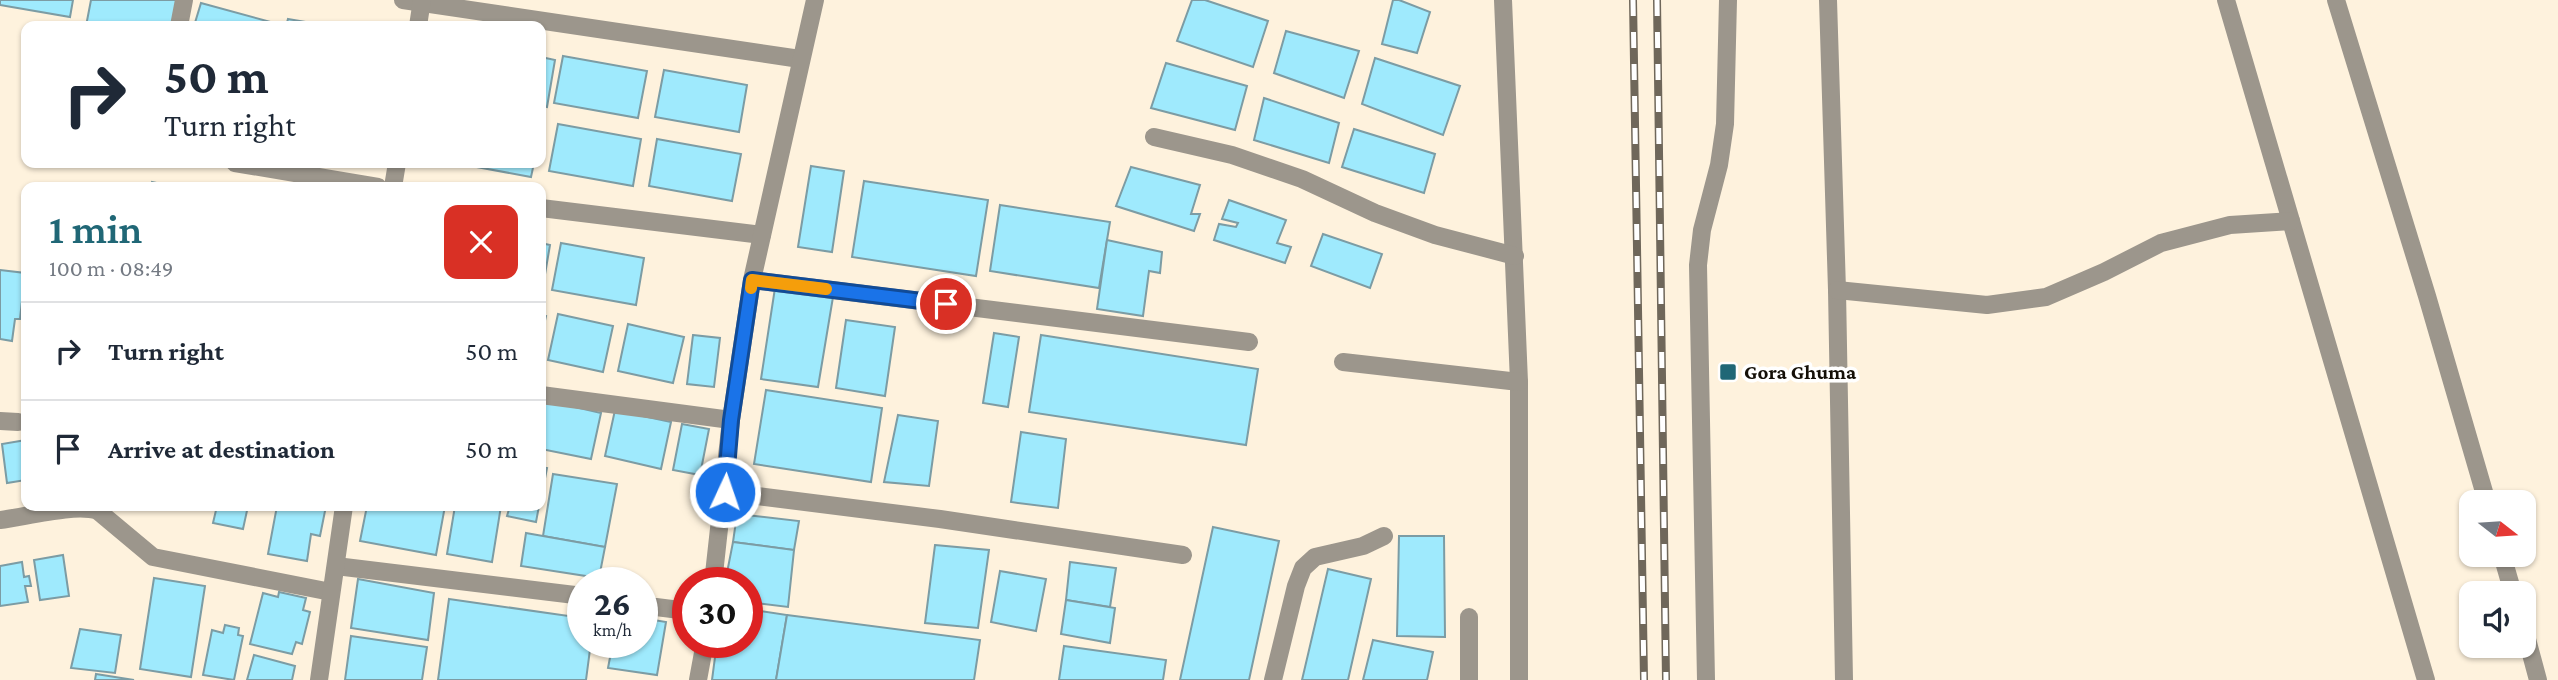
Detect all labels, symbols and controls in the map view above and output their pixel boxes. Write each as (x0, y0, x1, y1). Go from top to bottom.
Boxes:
icon: right (49, 49, 140, 140)
text: 50 m (164, 49, 269, 104)
text: Turn right (164, 107, 296, 143)
text: 1 min (49, 205, 142, 252)
button: close (444, 205, 518, 279)
text: 100 m · 08:49 (49, 255, 173, 281)
pin (916, 274, 976, 334)
icon: arrive (927, 285, 965, 323)
icon: right (49, 332, 87, 370)
text: Turn right (108, 337, 224, 366)
text: 50 m (465, 337, 518, 366)
place label: Gora Ghuma (1744, 360, 1857, 384)
marker: Gora Ghuma (1718, 362, 1738, 382)
icon: arrive (49, 430, 87, 468)
text: Arrive at destination (108, 435, 335, 464)
text: 50 m (465, 435, 518, 464)
position arrow (688, 455, 762, 529)
north arrow (2459, 490, 2536, 567)
map controls (2459, 490, 2536, 658)
speed limit sign: 30 (672, 567, 763, 658)
button: sound (2459, 581, 2536, 658)
text: 26 (594, 584, 631, 623)
text: km/h (593, 620, 632, 640)

